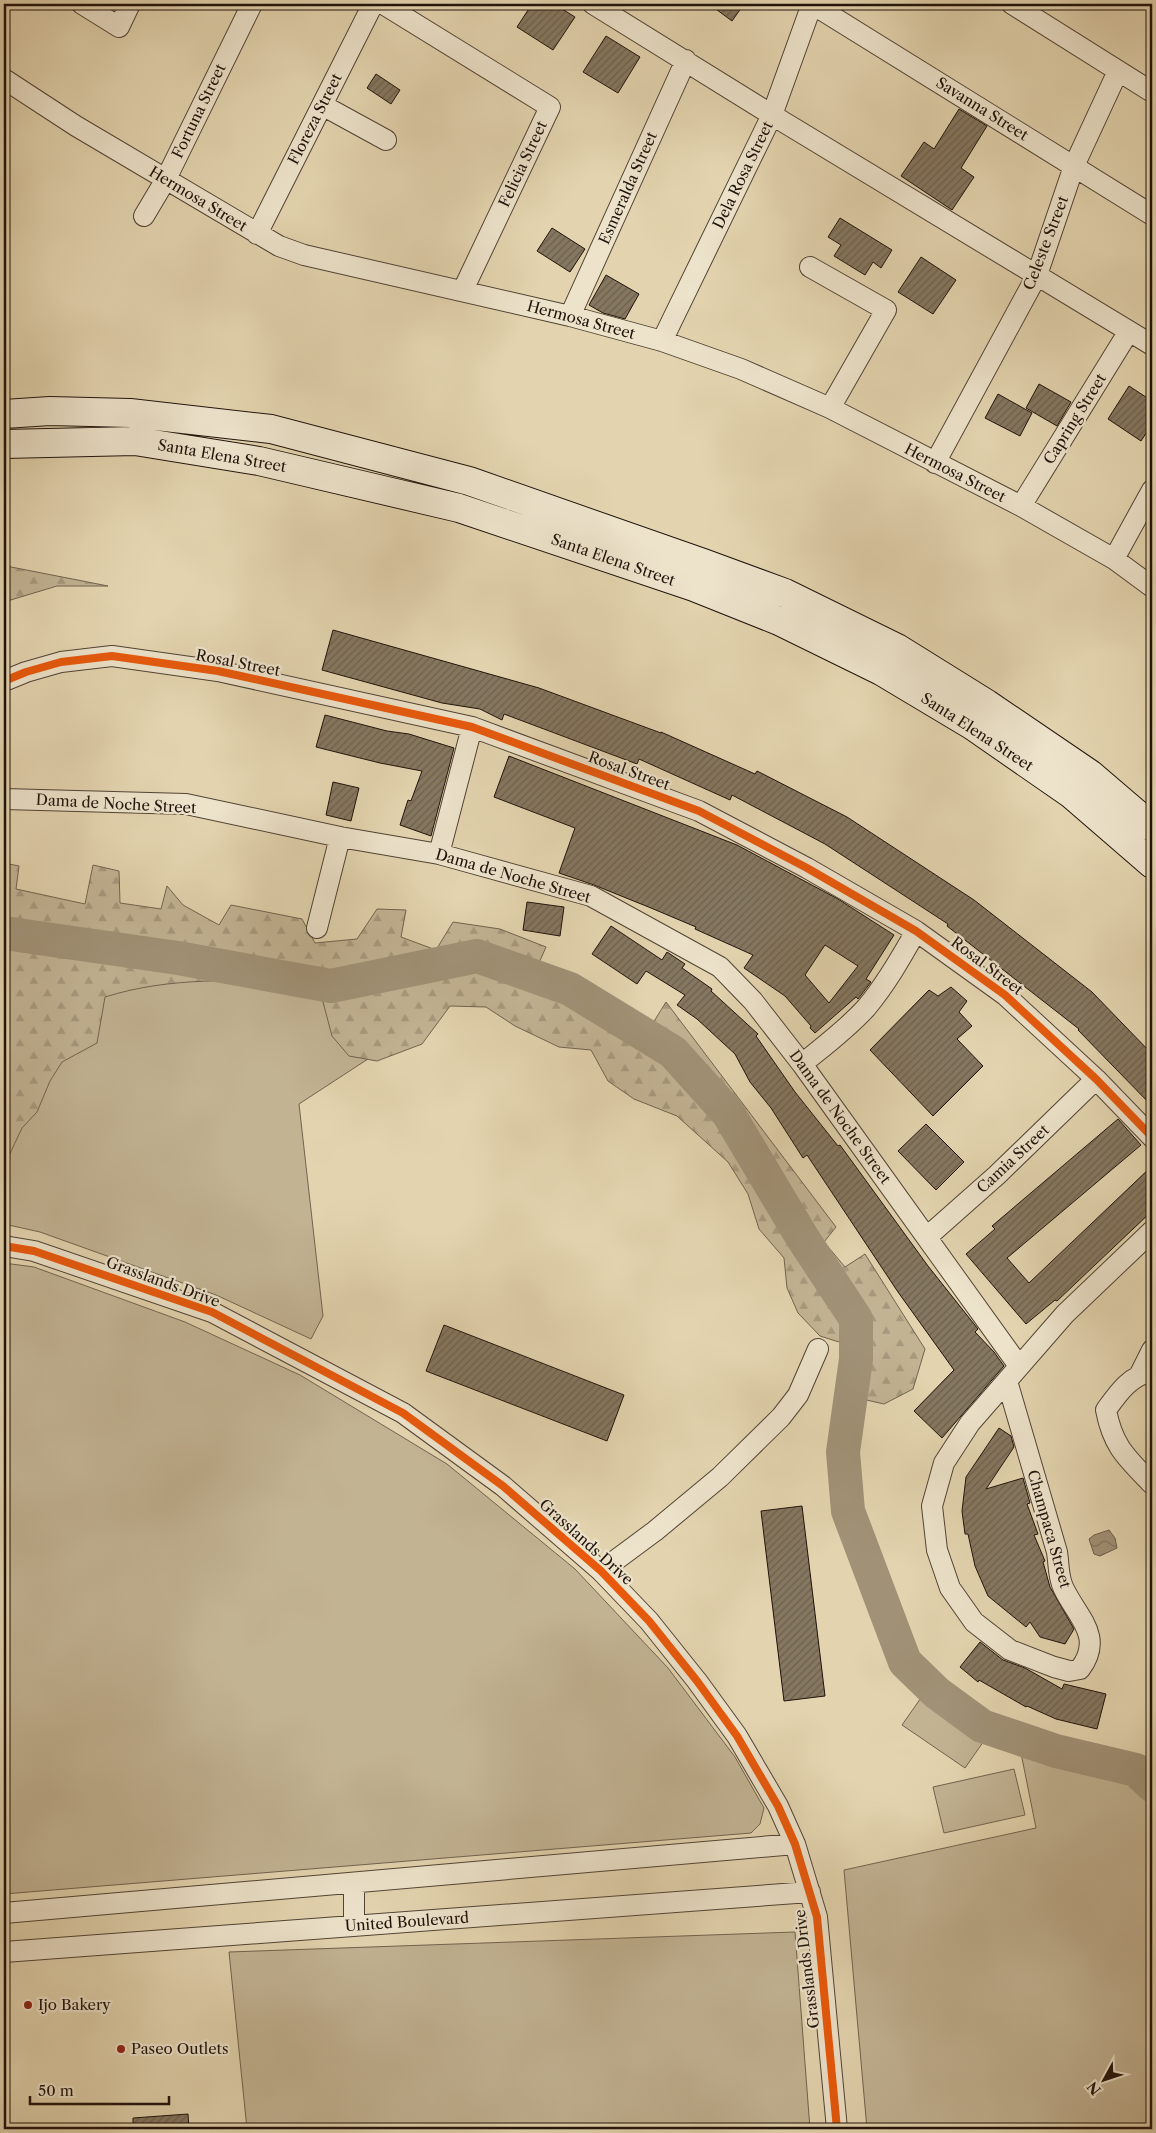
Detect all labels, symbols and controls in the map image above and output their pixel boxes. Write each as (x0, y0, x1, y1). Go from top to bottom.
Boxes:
street label: Fortuna Street (167, 60, 230, 161)
street label: Floreza Street (283, 69, 346, 168)
street label: Savanna Street (933, 73, 1032, 145)
street label: Felicia Street (494, 117, 551, 210)
street label: Dela Rosa Street (708, 117, 777, 232)
street label: Esmeralda Street (594, 128, 661, 247)
street label: Hermosa Street (146, 162, 251, 236)
street label: Celeste Street (1019, 192, 1072, 293)
street label: Hermosa Street (525, 296, 638, 343)
street label: Capring Street (1039, 369, 1110, 468)
street label: Santa Elena Street (156, 435, 288, 476)
street label: Hermosa Street (901, 439, 1010, 507)
street label: Santa Elena Street (549, 529, 678, 590)
street label: Rosal Street (194, 645, 283, 680)
street label: Santa Elena Street (918, 688, 1038, 775)
street label: Rosal Street (586, 747, 673, 794)
street label: Dama de Noche Street (35, 790, 197, 817)
street label: Dama de Noche Street (433, 844, 594, 907)
street label: Rosal Street (947, 932, 1028, 999)
street label: Dama de Noche Street (785, 1046, 896, 1188)
street label: Camia Street (972, 1120, 1053, 1197)
street label: Grasslands Drive (104, 1252, 223, 1311)
street label: Champaca Street (1024, 1468, 1076, 1591)
street label: Grasslands Drive (535, 1495, 637, 1589)
street label: United Boulevard (344, 1908, 470, 1935)
street label: Grasslands Drive (790, 1908, 823, 2030)
place label: Ijo Bakery (38, 1995, 111, 2014)
marker: Ijo Bakery (22, 1999, 34, 2011)
place label: Paseo Outlets (131, 2039, 228, 2058)
marker: Paseo Outlets (115, 2043, 127, 2055)
north arrow (1078, 2056, 1128, 2106)
scale bar (30, 2073, 169, 2105)
text: N (1083, 2078, 1105, 2099)
text: 50 m (38, 2081, 74, 2100)

